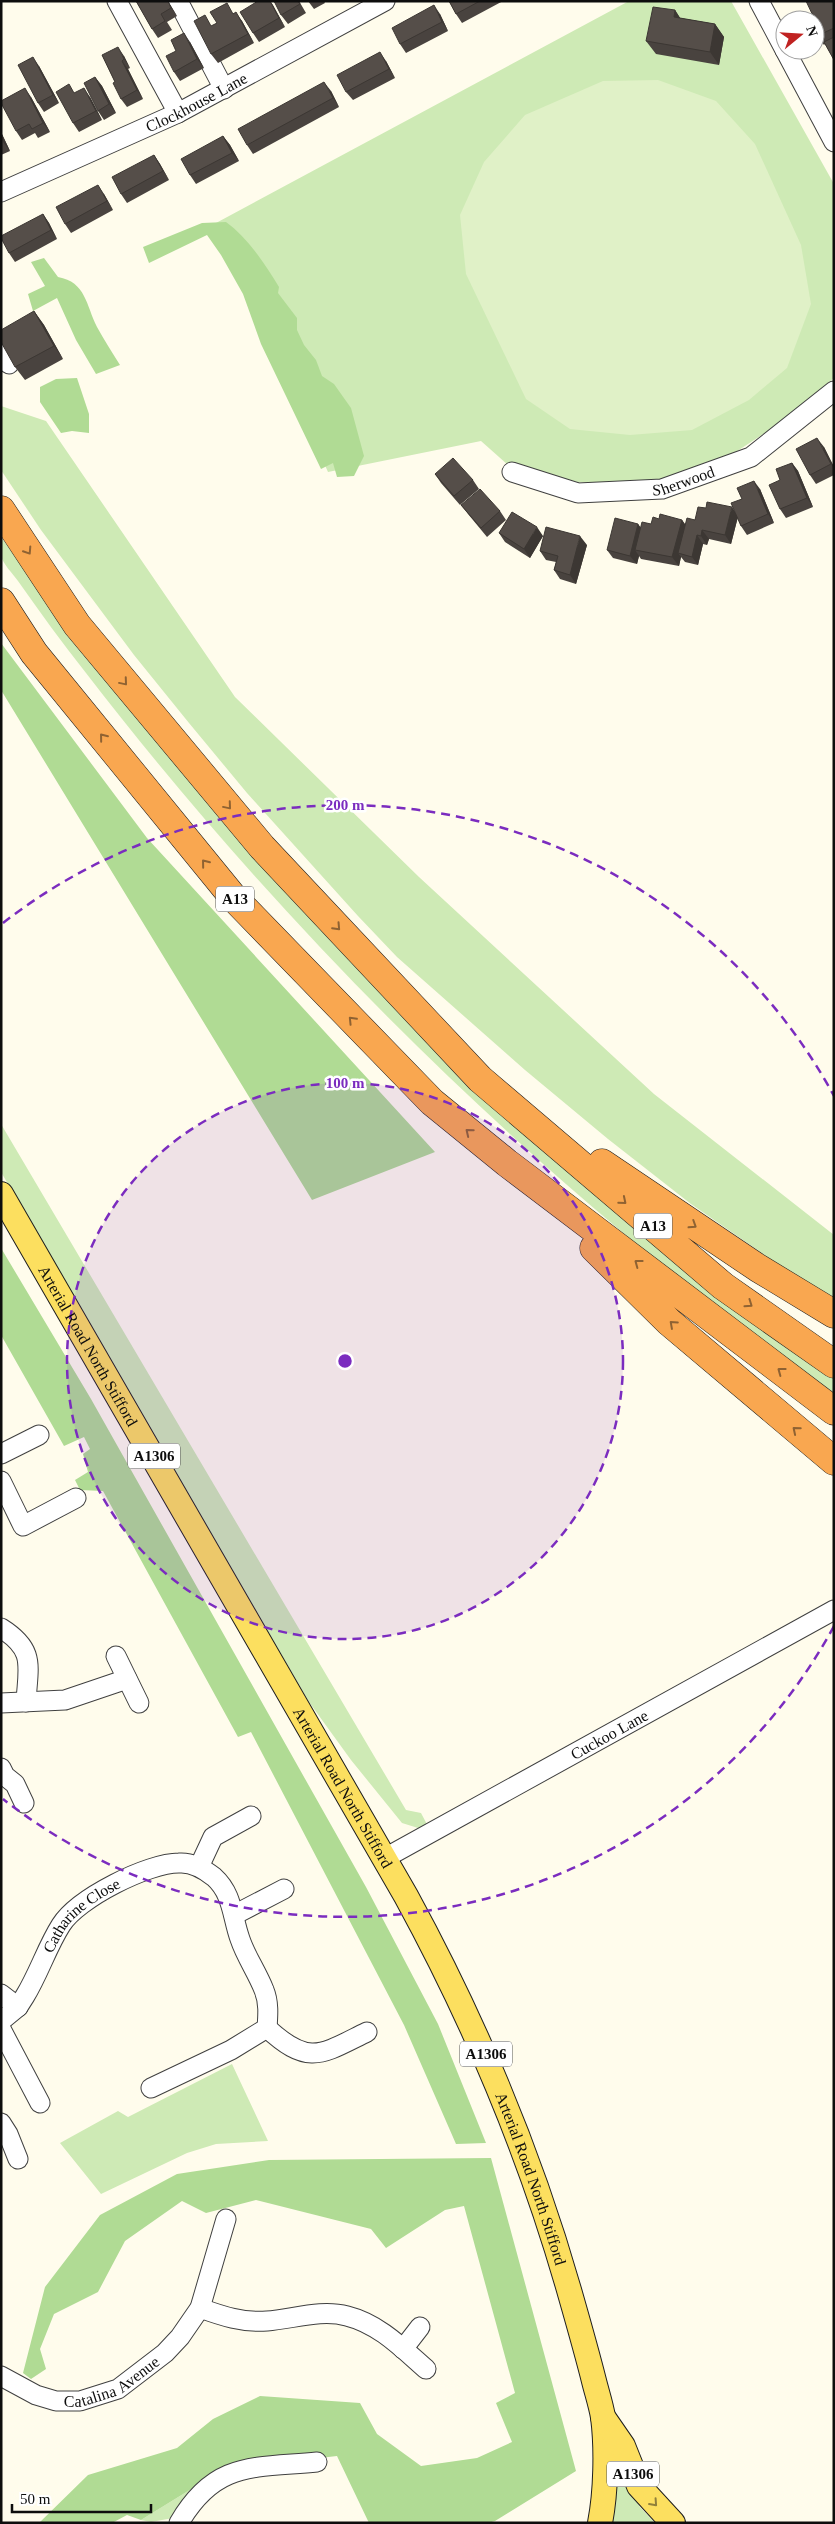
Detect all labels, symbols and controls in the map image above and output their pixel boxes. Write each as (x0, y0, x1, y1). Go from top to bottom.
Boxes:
north arrow (775, 10, 825, 60)
text: N (803, 24, 821, 38)
street label: Clockhouse Lane (143, 69, 250, 135)
street label: Sherwood (652, 463, 717, 498)
one-way arrow (22, 545, 31, 555)
one-way arrow (119, 676, 128, 685)
one-way arrow (100, 734, 108, 743)
text: 200 m (326, 797, 365, 813)
one-way arrow (223, 801, 232, 810)
one-way arrow (202, 859, 211, 868)
road number: A13 (216, 886, 254, 912)
one-way arrow (331, 921, 340, 930)
one-way arrow (349, 1016, 358, 1025)
text: 100 m (326, 1075, 365, 1091)
one-way arrow (466, 1130, 475, 1138)
one-way arrow (618, 1196, 627, 1205)
road number: A13 (634, 1214, 672, 1238)
one-way arrow (688, 1219, 697, 1228)
one-way arrow (635, 1260, 644, 1268)
street label: Arterial Road North Stifford (35, 1263, 141, 1429)
one-way arrow (743, 1298, 753, 1307)
one-way arrow (669, 1321, 678, 1330)
centre of rings (336, 1352, 354, 1370)
one-way arrow (778, 1369, 787, 1377)
one-way arrow (793, 1427, 802, 1435)
road number: A1306 (128, 1444, 180, 1468)
street label: Arterial Road North Stifford (290, 1704, 396, 1871)
street label: Cuckoo Lane (568, 1706, 651, 1763)
street label: Catharine Close (40, 1875, 123, 1955)
road number: A1306 (460, 2042, 512, 2066)
street label: Arterial Road North Stifford (492, 2090, 569, 2267)
street label: Catalina Avenue (64, 2353, 162, 2410)
road number: A1306 (607, 2462, 659, 2486)
scale bar (12, 2482, 151, 2514)
text: 50 m (20, 2491, 51, 2507)
one-way arrow (648, 2498, 657, 2507)

